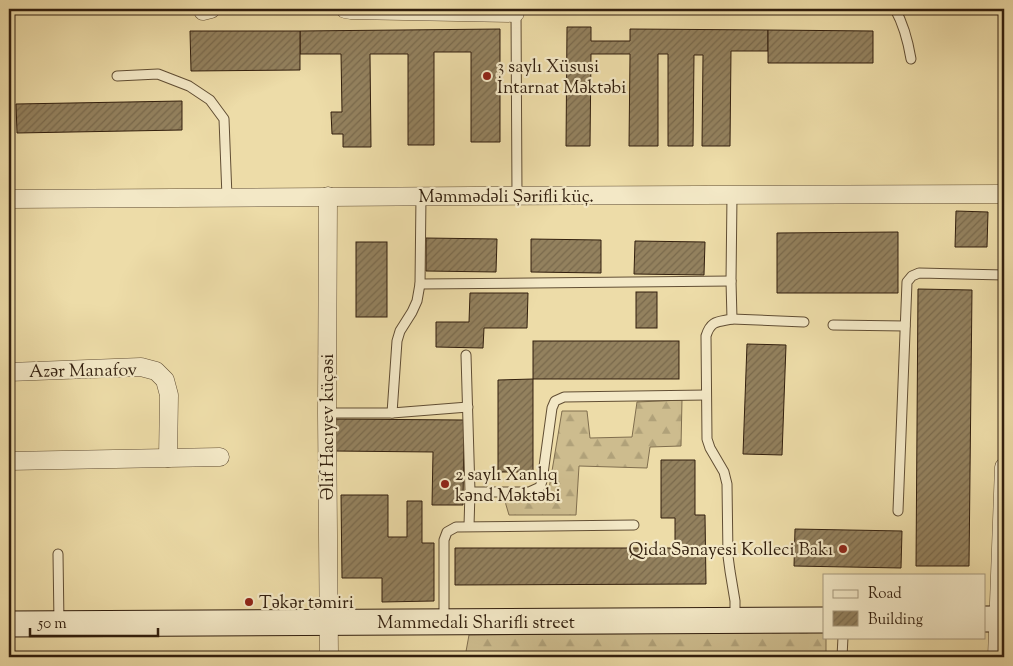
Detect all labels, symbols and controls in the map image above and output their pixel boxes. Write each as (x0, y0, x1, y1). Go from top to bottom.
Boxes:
place label: 3 saylı Xüsusi İntarnat Məktəbi (497, 55, 626, 102)
marker: 3 saylı Xüsusi İntarnat Məktəbi (481, 70, 493, 82)
street label: Məmmədəli Şərifli küç. (418, 185, 594, 211)
street label: Əlif Hacıyev küçəsi (316, 354, 342, 500)
street label: Azər Manafov (29, 358, 138, 386)
place label: 2 saylı Xanlıq kənd Məktəbi (455, 463, 561, 510)
marker: 2 saylı Xanlıq kənd Məktəbi (439, 478, 451, 490)
place label: Qida Sənayesi Kolleci Bakı (628, 538, 833, 564)
marker: Qida Sənayesi Kolleci Bakı (837, 543, 849, 555)
legend (823, 574, 986, 638)
text: Road (868, 584, 902, 605)
place label: Təkər təmiri (259, 591, 354, 617)
marker: Təkər təmiri (243, 596, 255, 608)
scale bar (30, 606, 158, 638)
text: Building (868, 610, 923, 631)
street label: Mammedali Sharifli street (377, 611, 575, 637)
text: 50 m (37, 614, 67, 635)

